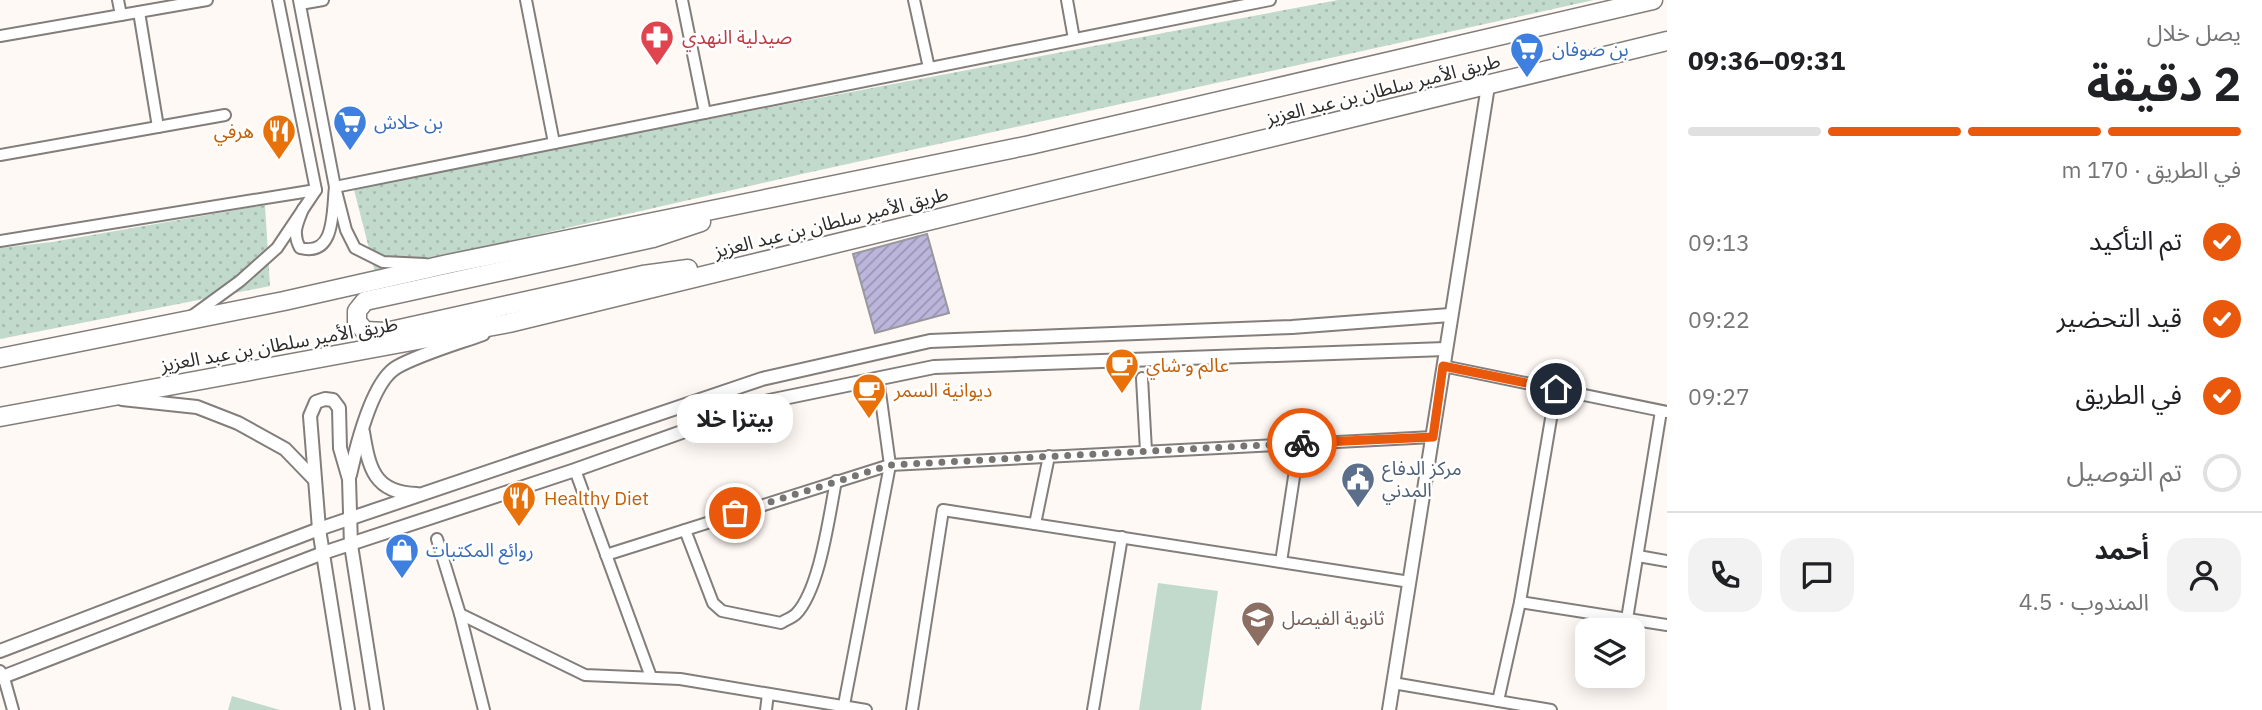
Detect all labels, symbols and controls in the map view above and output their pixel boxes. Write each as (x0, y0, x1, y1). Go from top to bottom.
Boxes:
text: يصل خلال (2147, 17, 2241, 47)
pharmacy icon: صيدلية النهدي (638, 18, 676, 67)
place label: صيدلية النهدي (682, 25, 792, 52)
supermarket icon: بن صوفان (1508, 30, 1546, 79)
place label: بن صوفان (1552, 37, 1629, 61)
text: 09:31–09:36 (1688, 43, 1845, 77)
street label: طريق الأمير سلطان بن عبد العزيز (1262, 48, 1503, 130)
text: 2 دقيقة (2087, 54, 2241, 114)
supermarket icon: بن حلاش (331, 103, 369, 152)
place label: بن حلاش (374, 110, 443, 134)
restaurant icon: هرفي (260, 112, 298, 161)
place label: هرفي (214, 119, 254, 146)
text: في الطريق · 170 m (2061, 154, 2241, 184)
street label: طريق الأمير سلطان بن عبد العزيز (710, 181, 951, 263)
text: تم التأكيد (2089, 223, 2182, 257)
icon: check (2203, 223, 2241, 261)
text: 09:13 (1688, 227, 1750, 257)
text: قيد التحضير (2057, 300, 2182, 334)
icon: check (2203, 300, 2241, 338)
text: 09:22 (1688, 304, 1750, 334)
street label: طريق الأمير سلطان بن عبد العزيز (157, 311, 400, 377)
cafe icon: عالم و شاي (1103, 346, 1141, 395)
place label: عالم و شاي (1146, 353, 1229, 380)
pin (1526, 359, 1586, 419)
icon: home (1537, 370, 1575, 408)
cafe icon: ديوانية السمر (850, 371, 888, 420)
text: في الطريق (2075, 377, 2182, 411)
icon: check (2203, 377, 2241, 415)
place label: ديوانية السمر (893, 378, 992, 402)
text: 09:27 (1688, 381, 1750, 411)
callout: بيتزا خلا (677, 394, 793, 443)
text: بيتزا خلا (696, 403, 774, 433)
courier (1267, 408, 1337, 478)
icon: bike (1283, 424, 1321, 462)
text: تم التوصيل (2066, 454, 2182, 488)
place label: مركز الدفاع المدني (1382, 456, 1462, 505)
public building icon: مركز الدفاع المدني (1339, 460, 1377, 509)
restaurant icon: Healthy Diet (500, 479, 538, 528)
pin (705, 483, 765, 543)
place label: Healthy Diet (544, 486, 649, 510)
icon: bag (716, 494, 754, 532)
shop icon: روائع المكتبات (383, 531, 421, 580)
text: أحمد (2095, 532, 2149, 566)
place label: روائع المكتبات (426, 538, 534, 565)
button: phone (1688, 538, 1762, 612)
button: chat (1780, 538, 1854, 612)
button: person (2167, 538, 2241, 612)
text: المندوب · 4.5 (2019, 586, 2149, 616)
school or university icon: ثانوية الفيصل (1239, 599, 1277, 648)
place label: ثانوية الفيصل (1282, 606, 1385, 630)
map controls (1575, 618, 1645, 688)
button: layers (1575, 618, 1645, 688)

